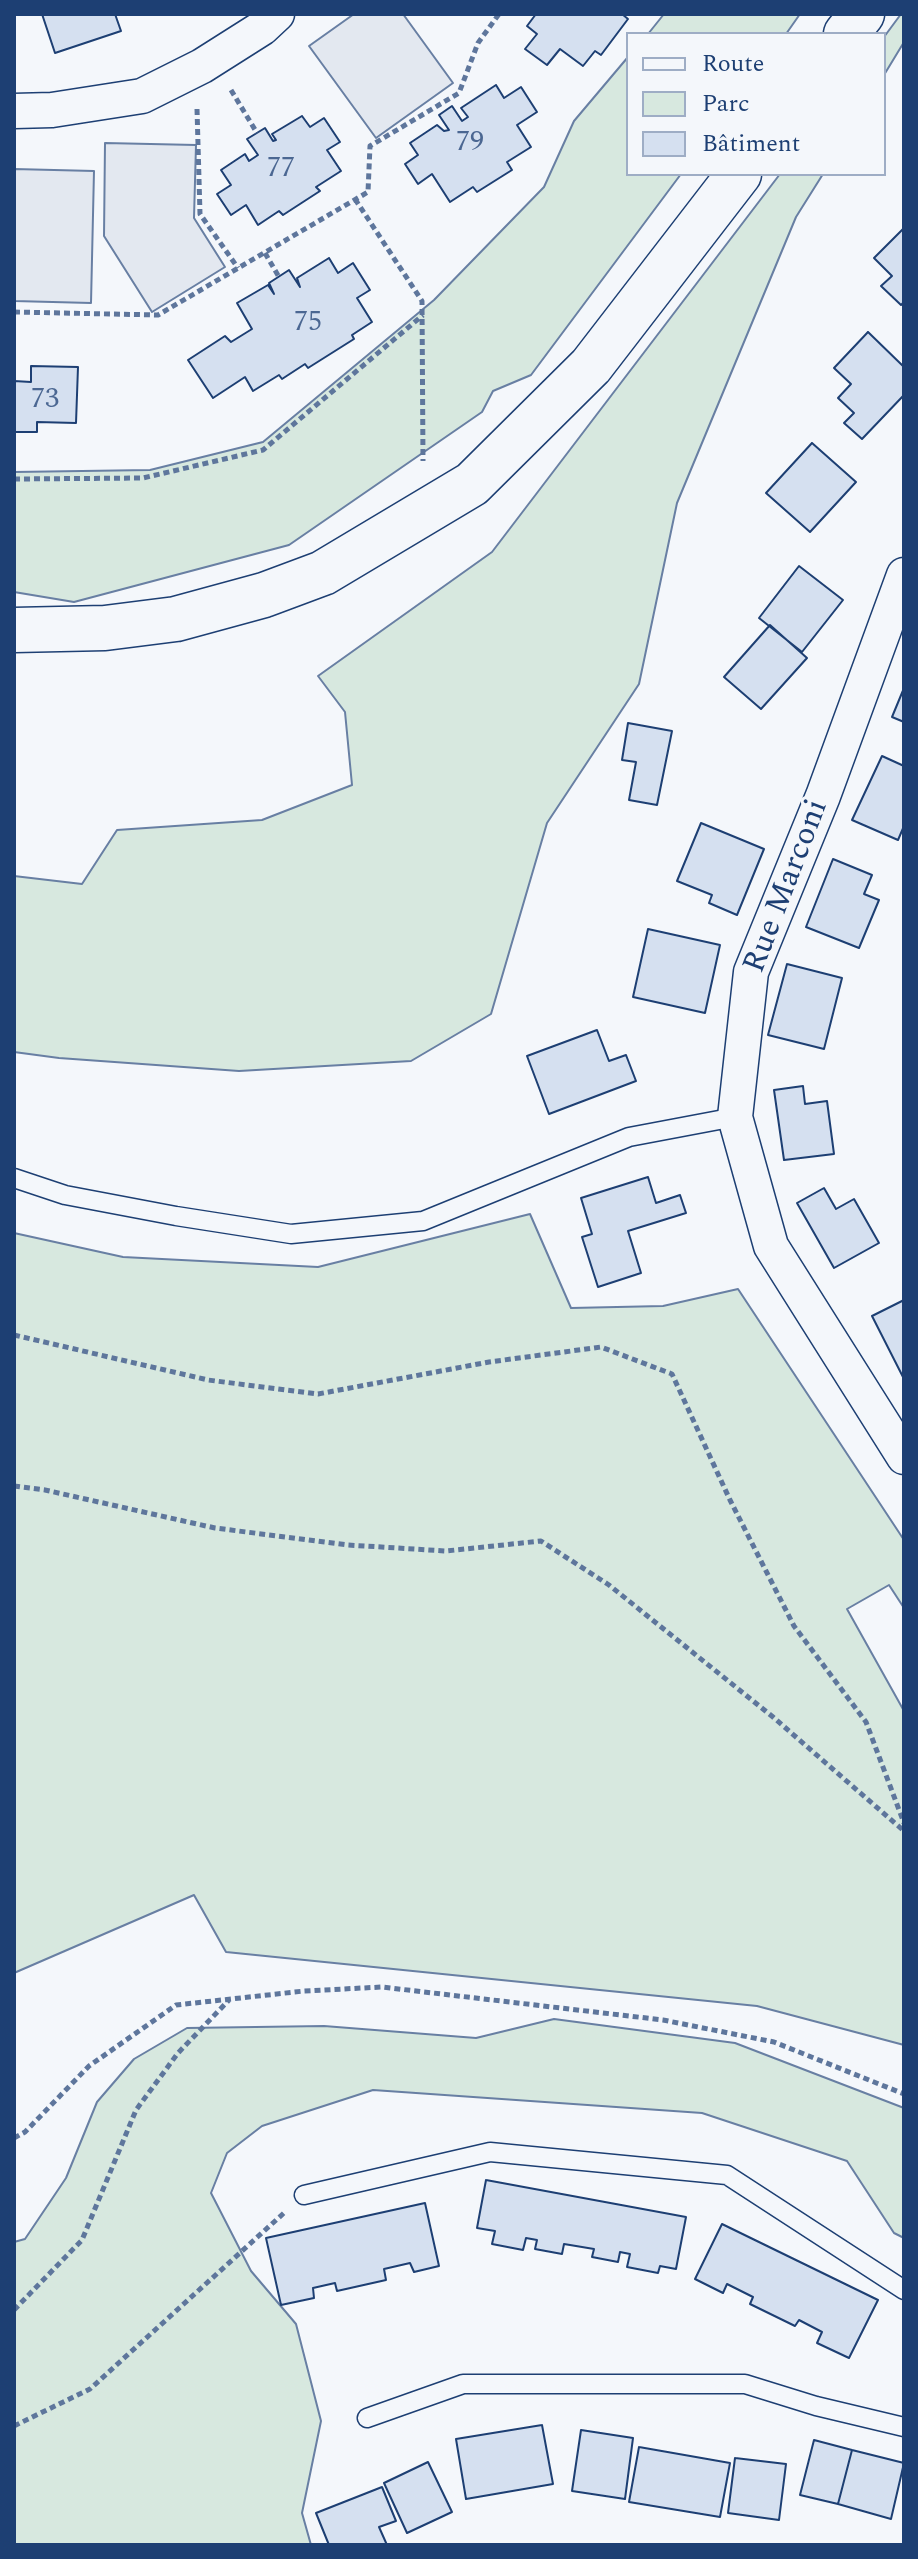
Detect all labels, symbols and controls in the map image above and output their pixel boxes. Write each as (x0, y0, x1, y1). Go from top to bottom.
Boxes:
legend (626, 32, 886, 176)
text: Route (702, 46, 764, 82)
text: Parc (702, 86, 750, 122)
text: Bâtiment (702, 126, 800, 162)
house number: 79 (456, 128, 484, 162)
house number: 77 (267, 154, 295, 188)
house number: 75 (294, 308, 322, 342)
house number: 73 (31, 385, 59, 419)
street label: Rue Marconi (737, 795, 839, 979)

